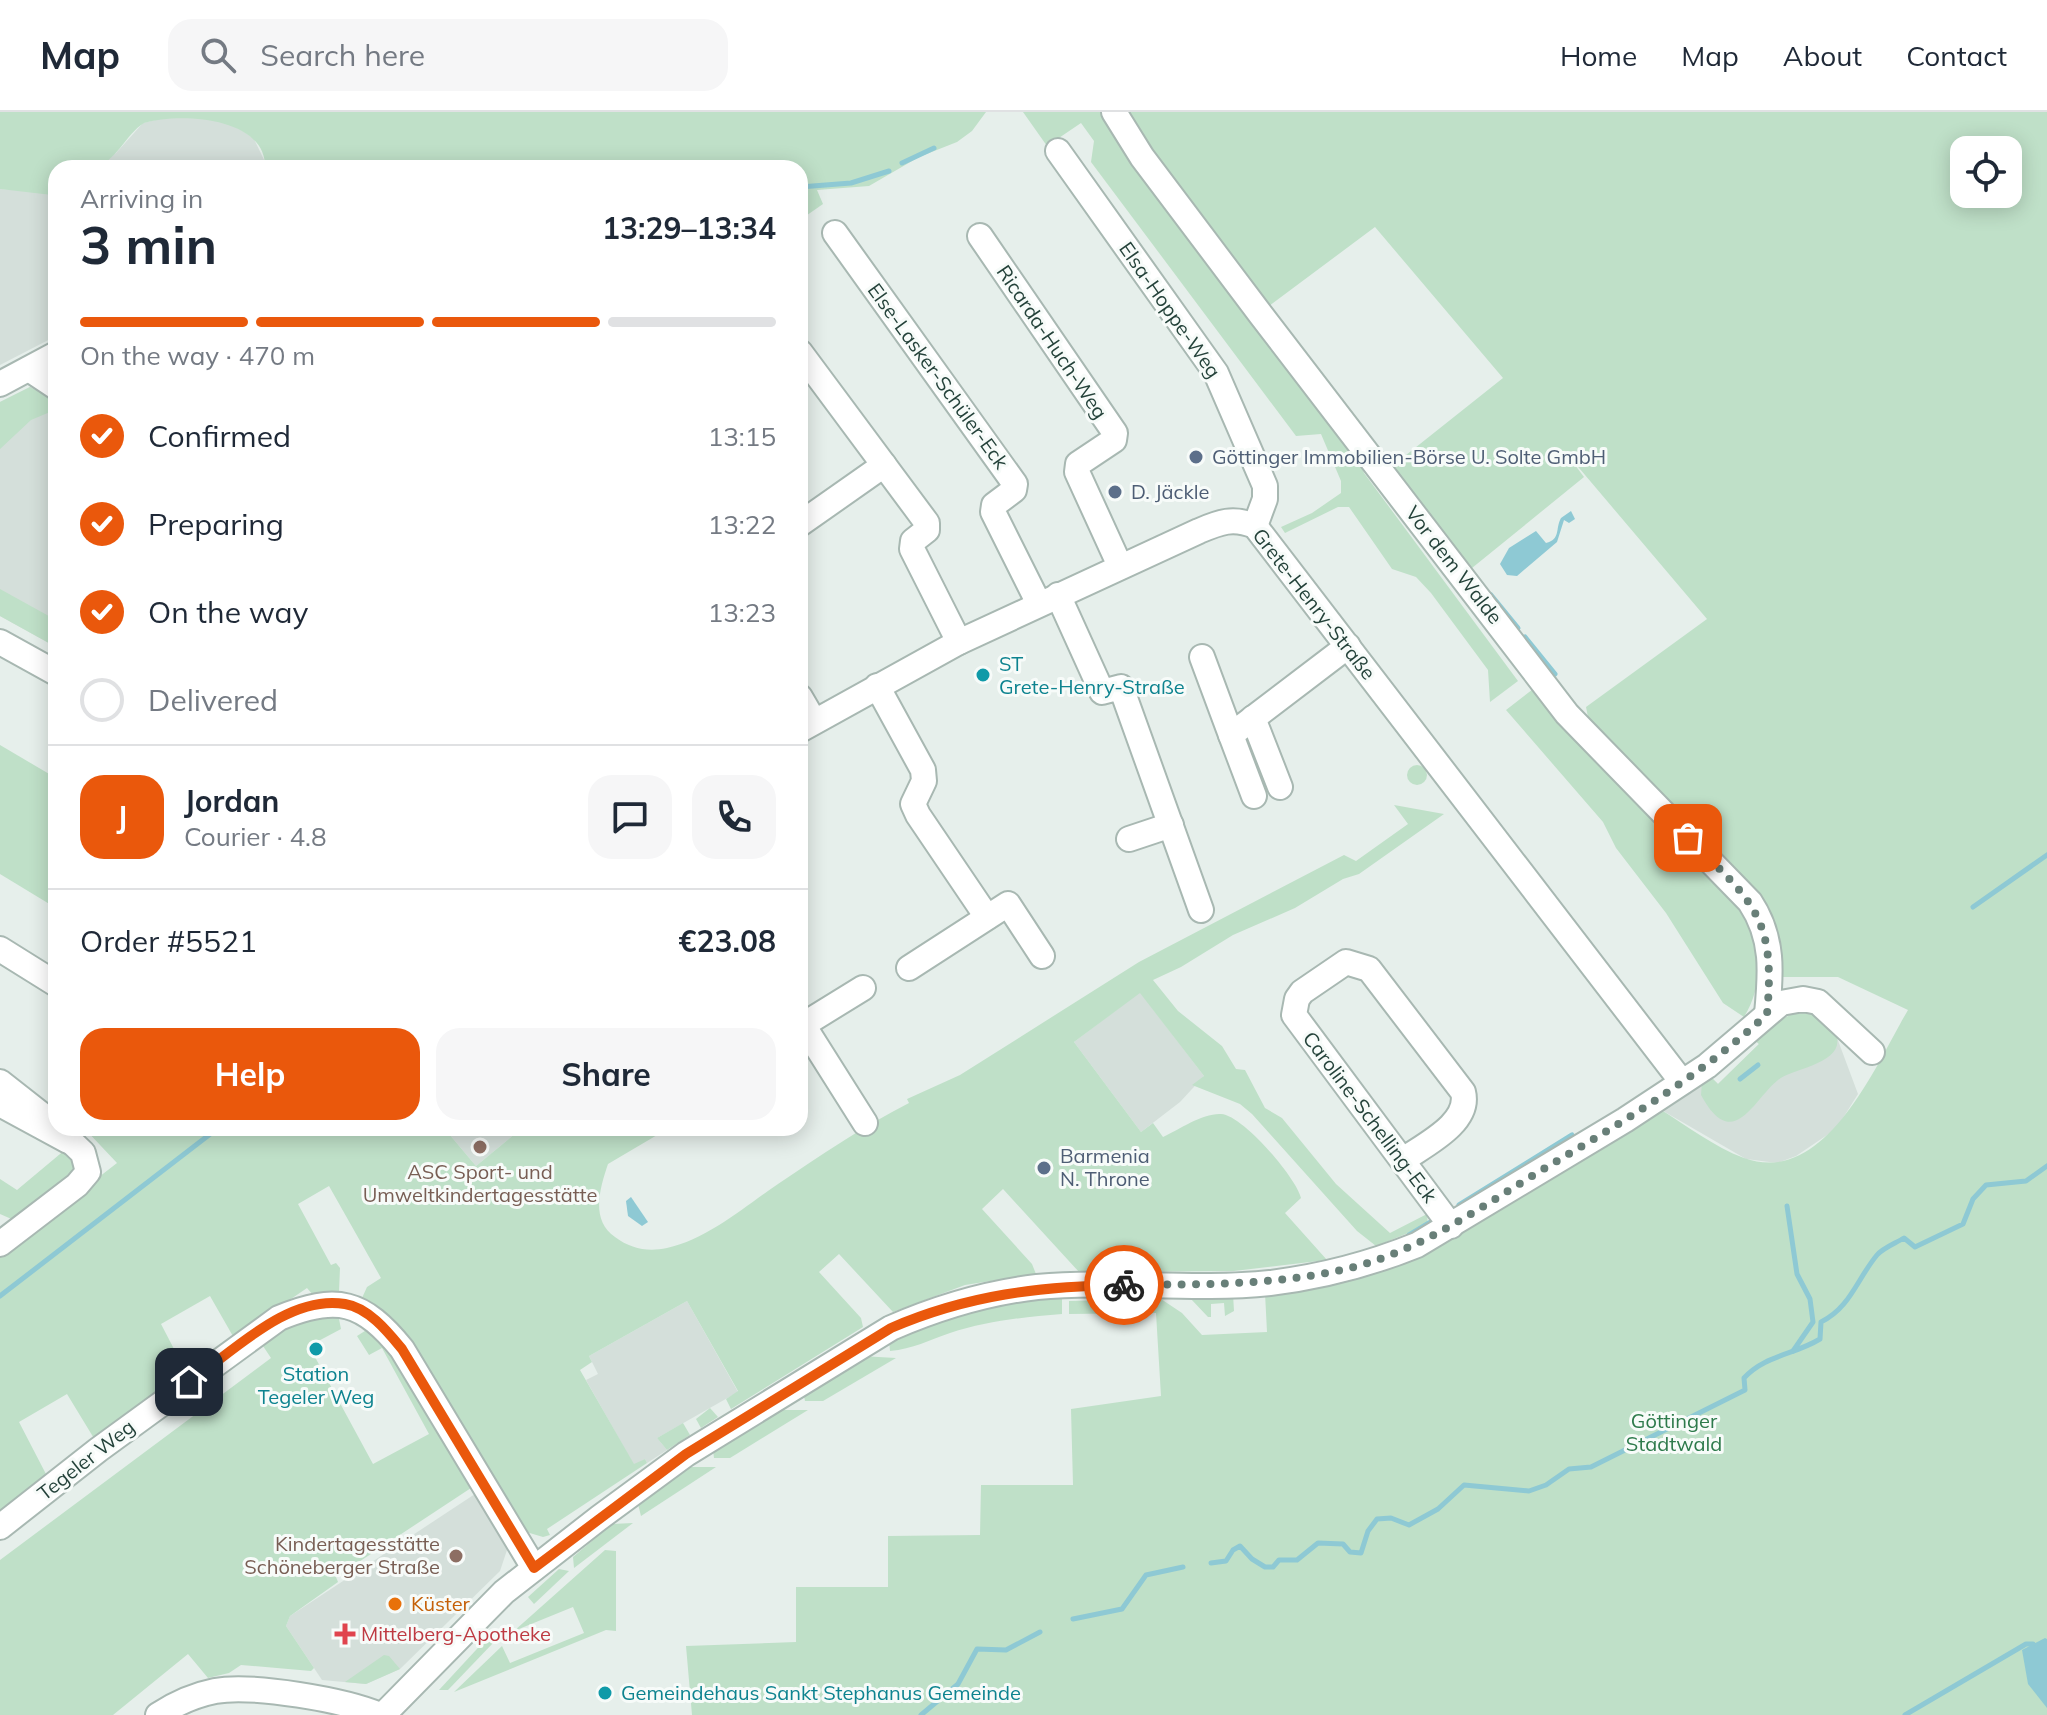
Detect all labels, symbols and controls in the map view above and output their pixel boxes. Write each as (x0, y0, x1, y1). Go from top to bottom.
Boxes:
search box (168, 19, 728, 91)
text: Map (40, 31, 120, 79)
icon: search (196, 33, 240, 77)
text: Search here (260, 36, 425, 74)
text: Home (1560, 38, 1637, 73)
text: Map (1681, 38, 1739, 73)
text: About (1783, 38, 1862, 73)
text: Contact (1906, 38, 2007, 73)
map controls (1950, 136, 2022, 208)
button: locate (1950, 136, 2022, 208)
text: Arriving in (80, 182, 203, 215)
text: 13:29–13:34 (602, 209, 776, 247)
text: 3 min (80, 212, 217, 277)
street label: Elsa-Hoppe-Weg (1114, 237, 1227, 383)
street label: Ricarda-Huch-Weg (992, 260, 1113, 423)
street label: Else-Lasker-Schüler-Eck (863, 278, 1015, 474)
text: On the way · 470 m (80, 339, 315, 372)
icon: check (80, 414, 124, 458)
text: Confirmed (148, 417, 291, 455)
text: 13:15 (708, 420, 776, 453)
place label: Göttinger Immobilien-Börse U. Solte GmbH (1212, 444, 1606, 469)
marker: Göttinger Immobilien-Börse U. Solte GmbH (1187, 448, 1205, 466)
place label: D. Jäckle (1131, 479, 1209, 504)
marker: D. Jäckle (1106, 483, 1124, 501)
street label: Vor dem Walde (1401, 501, 1508, 629)
icon: check (80, 502, 124, 546)
text: Preparing (148, 505, 284, 543)
text: 13:22 (708, 508, 776, 541)
street label: Grete-Henry-Straße (1247, 523, 1381, 684)
icon: check (80, 590, 124, 634)
text: On the way (148, 593, 308, 631)
text: 13:23 (708, 596, 776, 629)
place label: ST Grete-Henry-Straße (999, 651, 1185, 699)
marker: ST Grete-Henry-Straße (974, 666, 992, 684)
text: Delivered (148, 681, 278, 719)
button: chat (588, 775, 672, 859)
button: phone (692, 775, 776, 859)
text: Jordan (184, 782, 279, 820)
text: J (117, 798, 127, 836)
pin (1654, 804, 1722, 872)
icon: bag (1666, 816, 1710, 860)
text: Courier · 4.8 (184, 820, 327, 853)
text: Order #5521 (80, 922, 257, 960)
text: €23.08 (679, 922, 776, 960)
street label: Caroline-Schelling-Eck (1298, 1026, 1443, 1208)
button: Help (80, 1028, 420, 1120)
button: Share (436, 1028, 776, 1120)
marker: ASC Sport- und Umweltkindertagesstätte (471, 1138, 489, 1156)
place label: Barmenia N. Throne (1060, 1143, 1150, 1191)
place label: ASC Sport- und Umweltkindertagesstätte (363, 1159, 597, 1207)
marker: Barmenia N. Throne (1035, 1159, 1053, 1177)
courier (1084, 1245, 1164, 1325)
icon: bike (1102, 1263, 1146, 1307)
marker: Station Tegeler Weg (307, 1340, 325, 1358)
pin (155, 1348, 223, 1416)
icon: home (167, 1360, 211, 1404)
place label: Station Tegeler Weg (258, 1361, 374, 1409)
park label: Göttinger Stadtwald (1626, 1408, 1722, 1456)
street label: Tegeler Weg (32, 1414, 139, 1505)
place label: Kindertagesstätte Schöneberger Straße (244, 1531, 440, 1579)
marker: Kindertagesstätte Schöneberger Straße (447, 1547, 465, 1565)
place label: Küster (411, 1591, 471, 1616)
marker: Küster (386, 1595, 404, 1613)
place label: Mittelberg-Apotheke (361, 1621, 551, 1646)
marker: Mittelberg-Apotheke (336, 1625, 354, 1643)
place label: Gemeindehaus Sankt Stephanus Gemeinde (621, 1680, 1021, 1705)
marker: Gemeindehaus Sankt Stephanus Gemeinde (596, 1684, 614, 1702)

